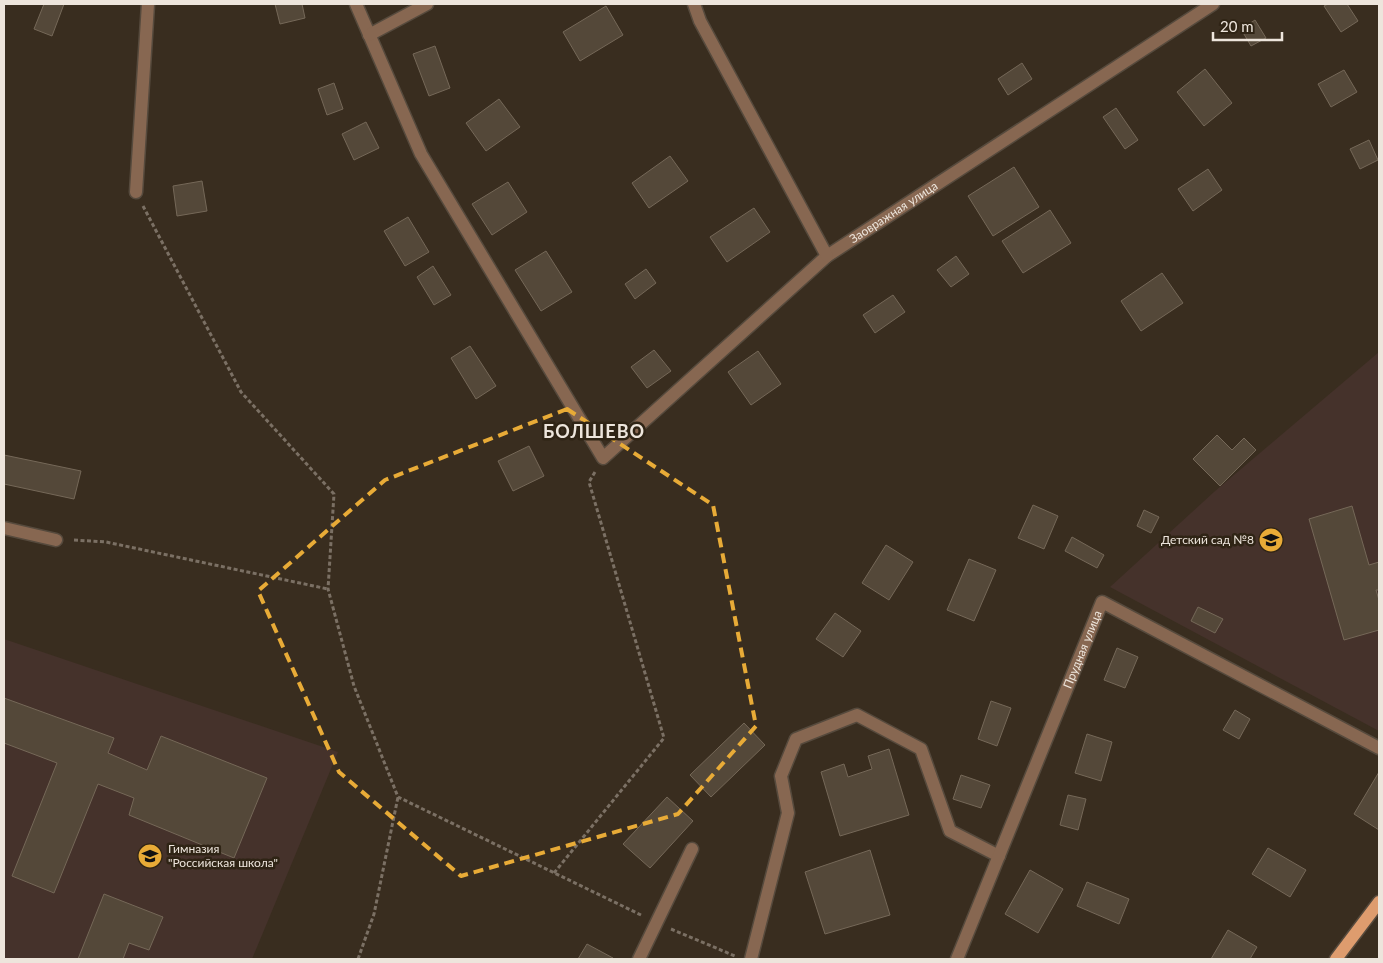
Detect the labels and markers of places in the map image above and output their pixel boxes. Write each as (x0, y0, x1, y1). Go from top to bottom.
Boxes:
school or university icon: Детский сад №8 (1258, 527, 1284, 553)
place label: Детский сад №8 (1161, 532, 1254, 547)
place label: Гимназия "Российская школа" (168, 841, 278, 870)
school or university icon: Гимназия "Российская школа" (137, 843, 163, 869)

